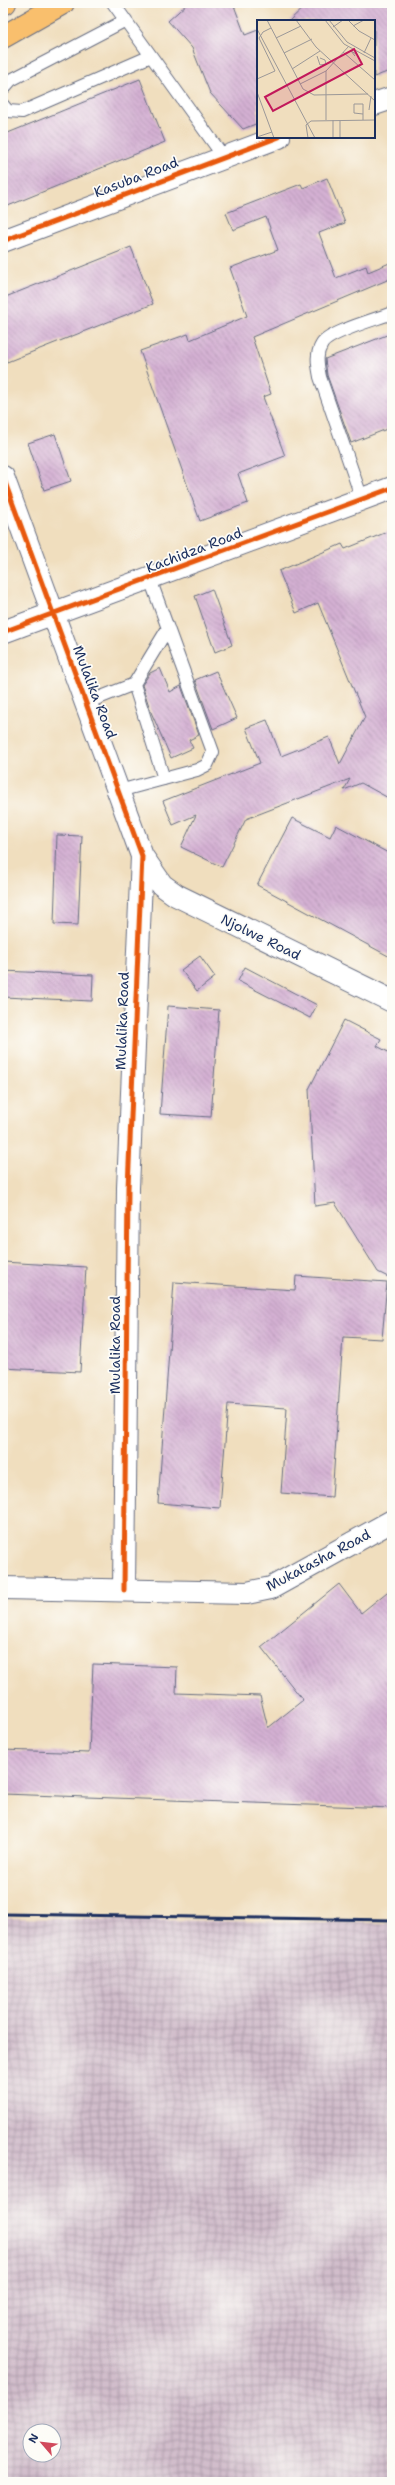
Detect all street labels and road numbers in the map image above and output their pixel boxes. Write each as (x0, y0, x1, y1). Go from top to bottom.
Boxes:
street label: Kasuba Road (91, 153, 181, 201)
street label: Kachidza Road (143, 523, 245, 577)
street label: Mulalika Road (69, 643, 121, 741)
street label: Njolwe Road (218, 910, 304, 964)
street label: Mulalika Road (111, 971, 133, 1071)
street label: Mulalika Road (106, 1296, 124, 1394)
street label: Mukatasha Road (263, 1525, 373, 1595)

